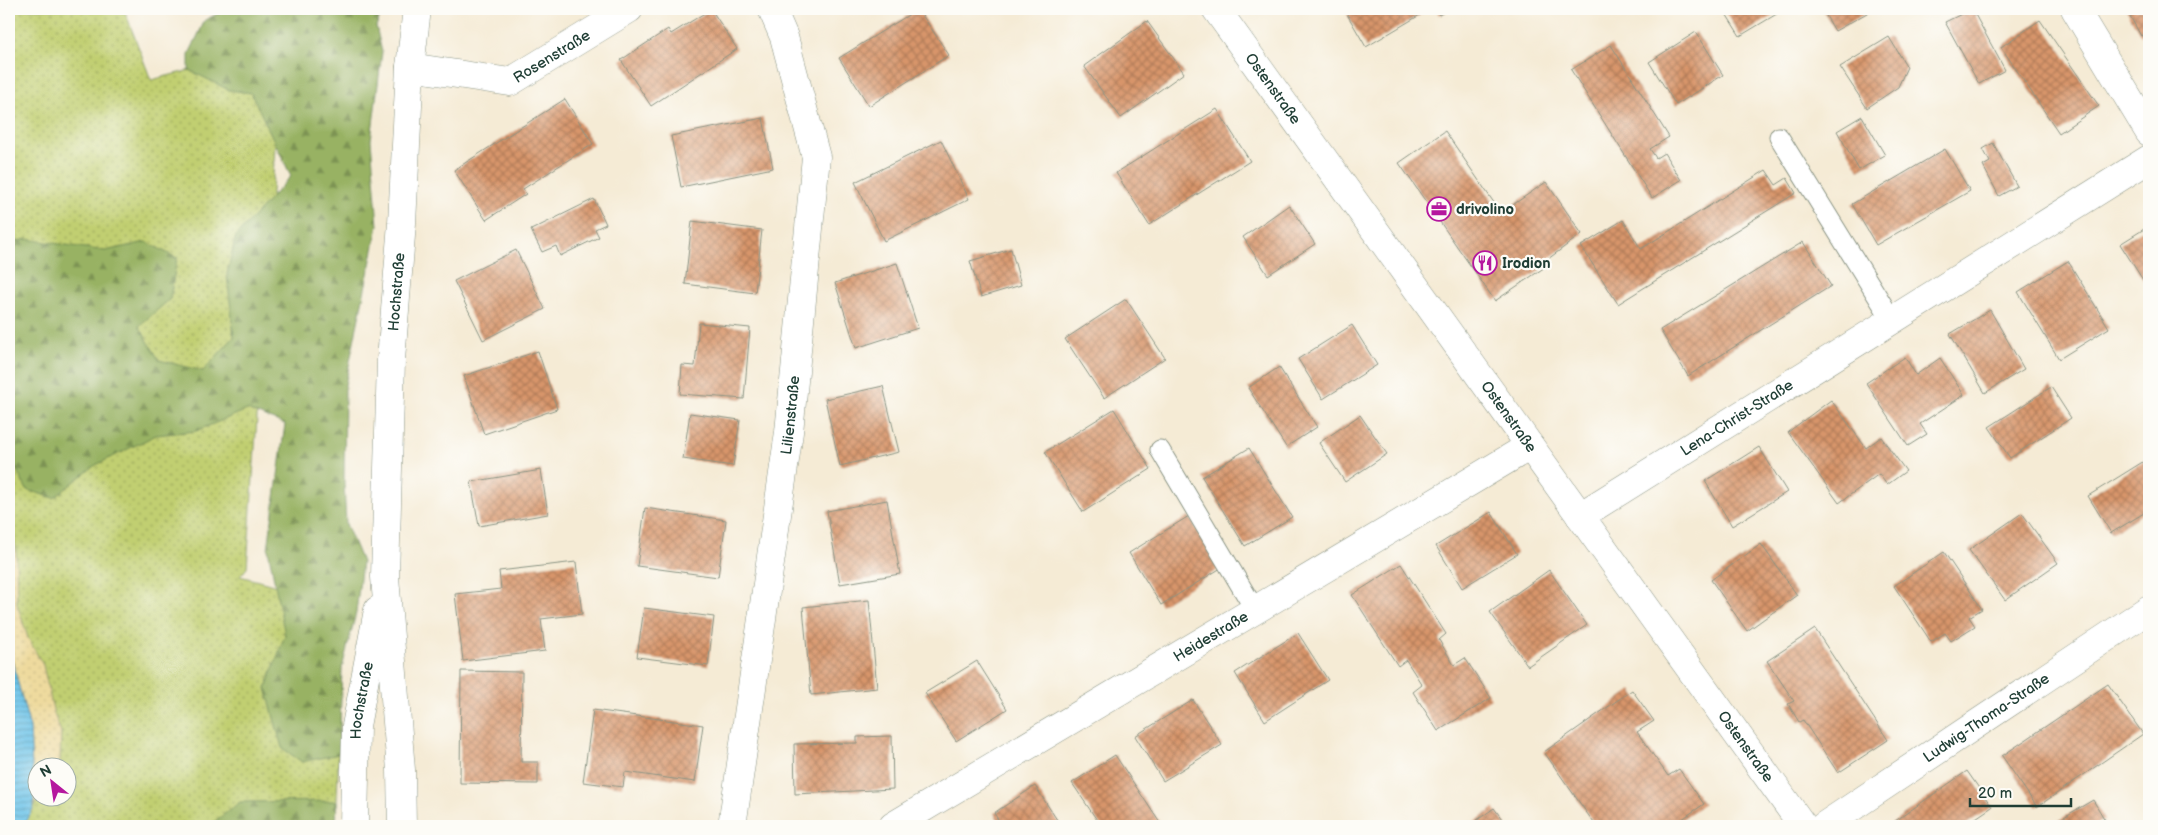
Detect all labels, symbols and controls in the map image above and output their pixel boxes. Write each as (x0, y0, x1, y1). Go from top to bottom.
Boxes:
street label: Rosenstraße (510, 26, 594, 87)
street label: Ostenstraße (1241, 49, 1305, 128)
office icon: drivolino (1426, 196, 1452, 222)
place label: drivolino (1456, 200, 1515, 219)
restaurant icon: Irodion (1472, 250, 1498, 276)
street label: Hochstraße (384, 252, 409, 332)
place label: Irodion (1502, 254, 1551, 273)
street label: Lilienstraße (776, 375, 804, 456)
street label: Lena-Christ-Straße (1677, 375, 1797, 460)
street label: Ostenstraße (1477, 377, 1541, 456)
street label: Heidestraße (1170, 607, 1252, 666)
street label: Hochstraße (346, 660, 378, 740)
street label: Ludwig-Thoma-Straße (1919, 669, 2053, 767)
street label: Ostenstraße (1714, 707, 1778, 786)
north arrow (28, 758, 78, 808)
text: N (37, 761, 55, 781)
scale bar (1970, 775, 2072, 807)
text: 20 m (1978, 784, 2012, 803)

